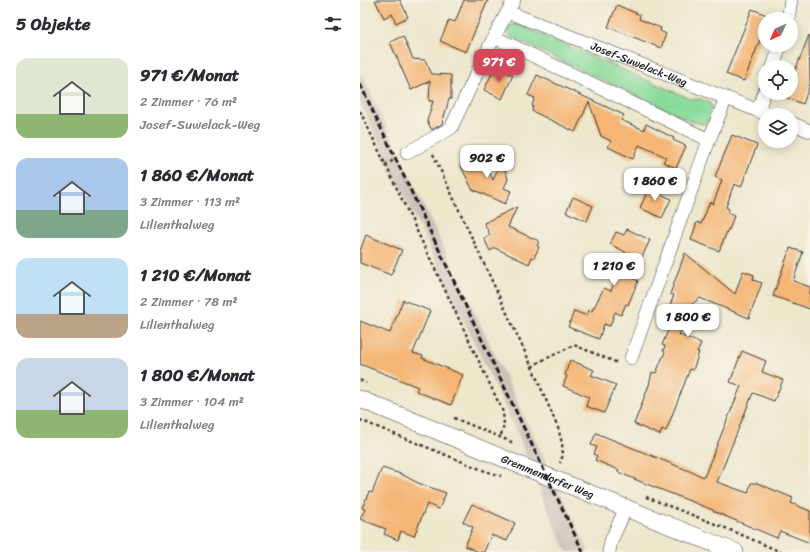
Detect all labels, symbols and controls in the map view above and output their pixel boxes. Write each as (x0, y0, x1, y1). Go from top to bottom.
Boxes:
text: 5 Objekte (16, 9, 91, 39)
north arrow (758, 12, 798, 52)
map controls (758, 12, 798, 148)
icon: filters (322, 13, 344, 35)
street label: Josef-Suwelack-Weg (587, 36, 690, 92)
pin: 971 € (471, 49, 527, 83)
text: 971 € (483, 50, 516, 73)
text: 971 €/Monat (140, 60, 239, 90)
button: locate (758, 60, 798, 100)
icon: home (48, 74, 96, 122)
text: 2 Zimmer · 76 m² (140, 90, 237, 113)
button: layers (758, 108, 798, 148)
text: Josef-Suwelack-Weg (140, 113, 260, 136)
pin: 902 € (459, 145, 515, 179)
text: 902 € (469, 146, 505, 169)
text: 1 860 €/Monat (140, 160, 254, 190)
pin: 1 860 € (618, 168, 692, 202)
text: 1 860 € (633, 169, 677, 192)
icon: home (48, 174, 96, 222)
text: 3 Zimmer · 113 m² (140, 190, 240, 213)
text: Lilienthalweg (140, 213, 215, 236)
pin: 1 210 € (577, 253, 651, 287)
text: 1 210 € (593, 254, 635, 277)
text: 1 210 €/Monat (140, 260, 251, 290)
icon: home (48, 274, 96, 322)
text: 2 Zimmer · 78 m² (140, 290, 238, 313)
pin: 1 800 € (651, 304, 725, 338)
text: 1 800 € (665, 305, 711, 328)
text: Lilienthalweg (140, 313, 215, 336)
text: 1 800 €/Monat (140, 360, 255, 390)
icon: home (48, 374, 96, 422)
text: 3 Zimmer · 104 m² (140, 390, 244, 413)
text: Lilienthalweg (140, 413, 215, 436)
street label: Gremmendorfer Weg (498, 449, 597, 504)

